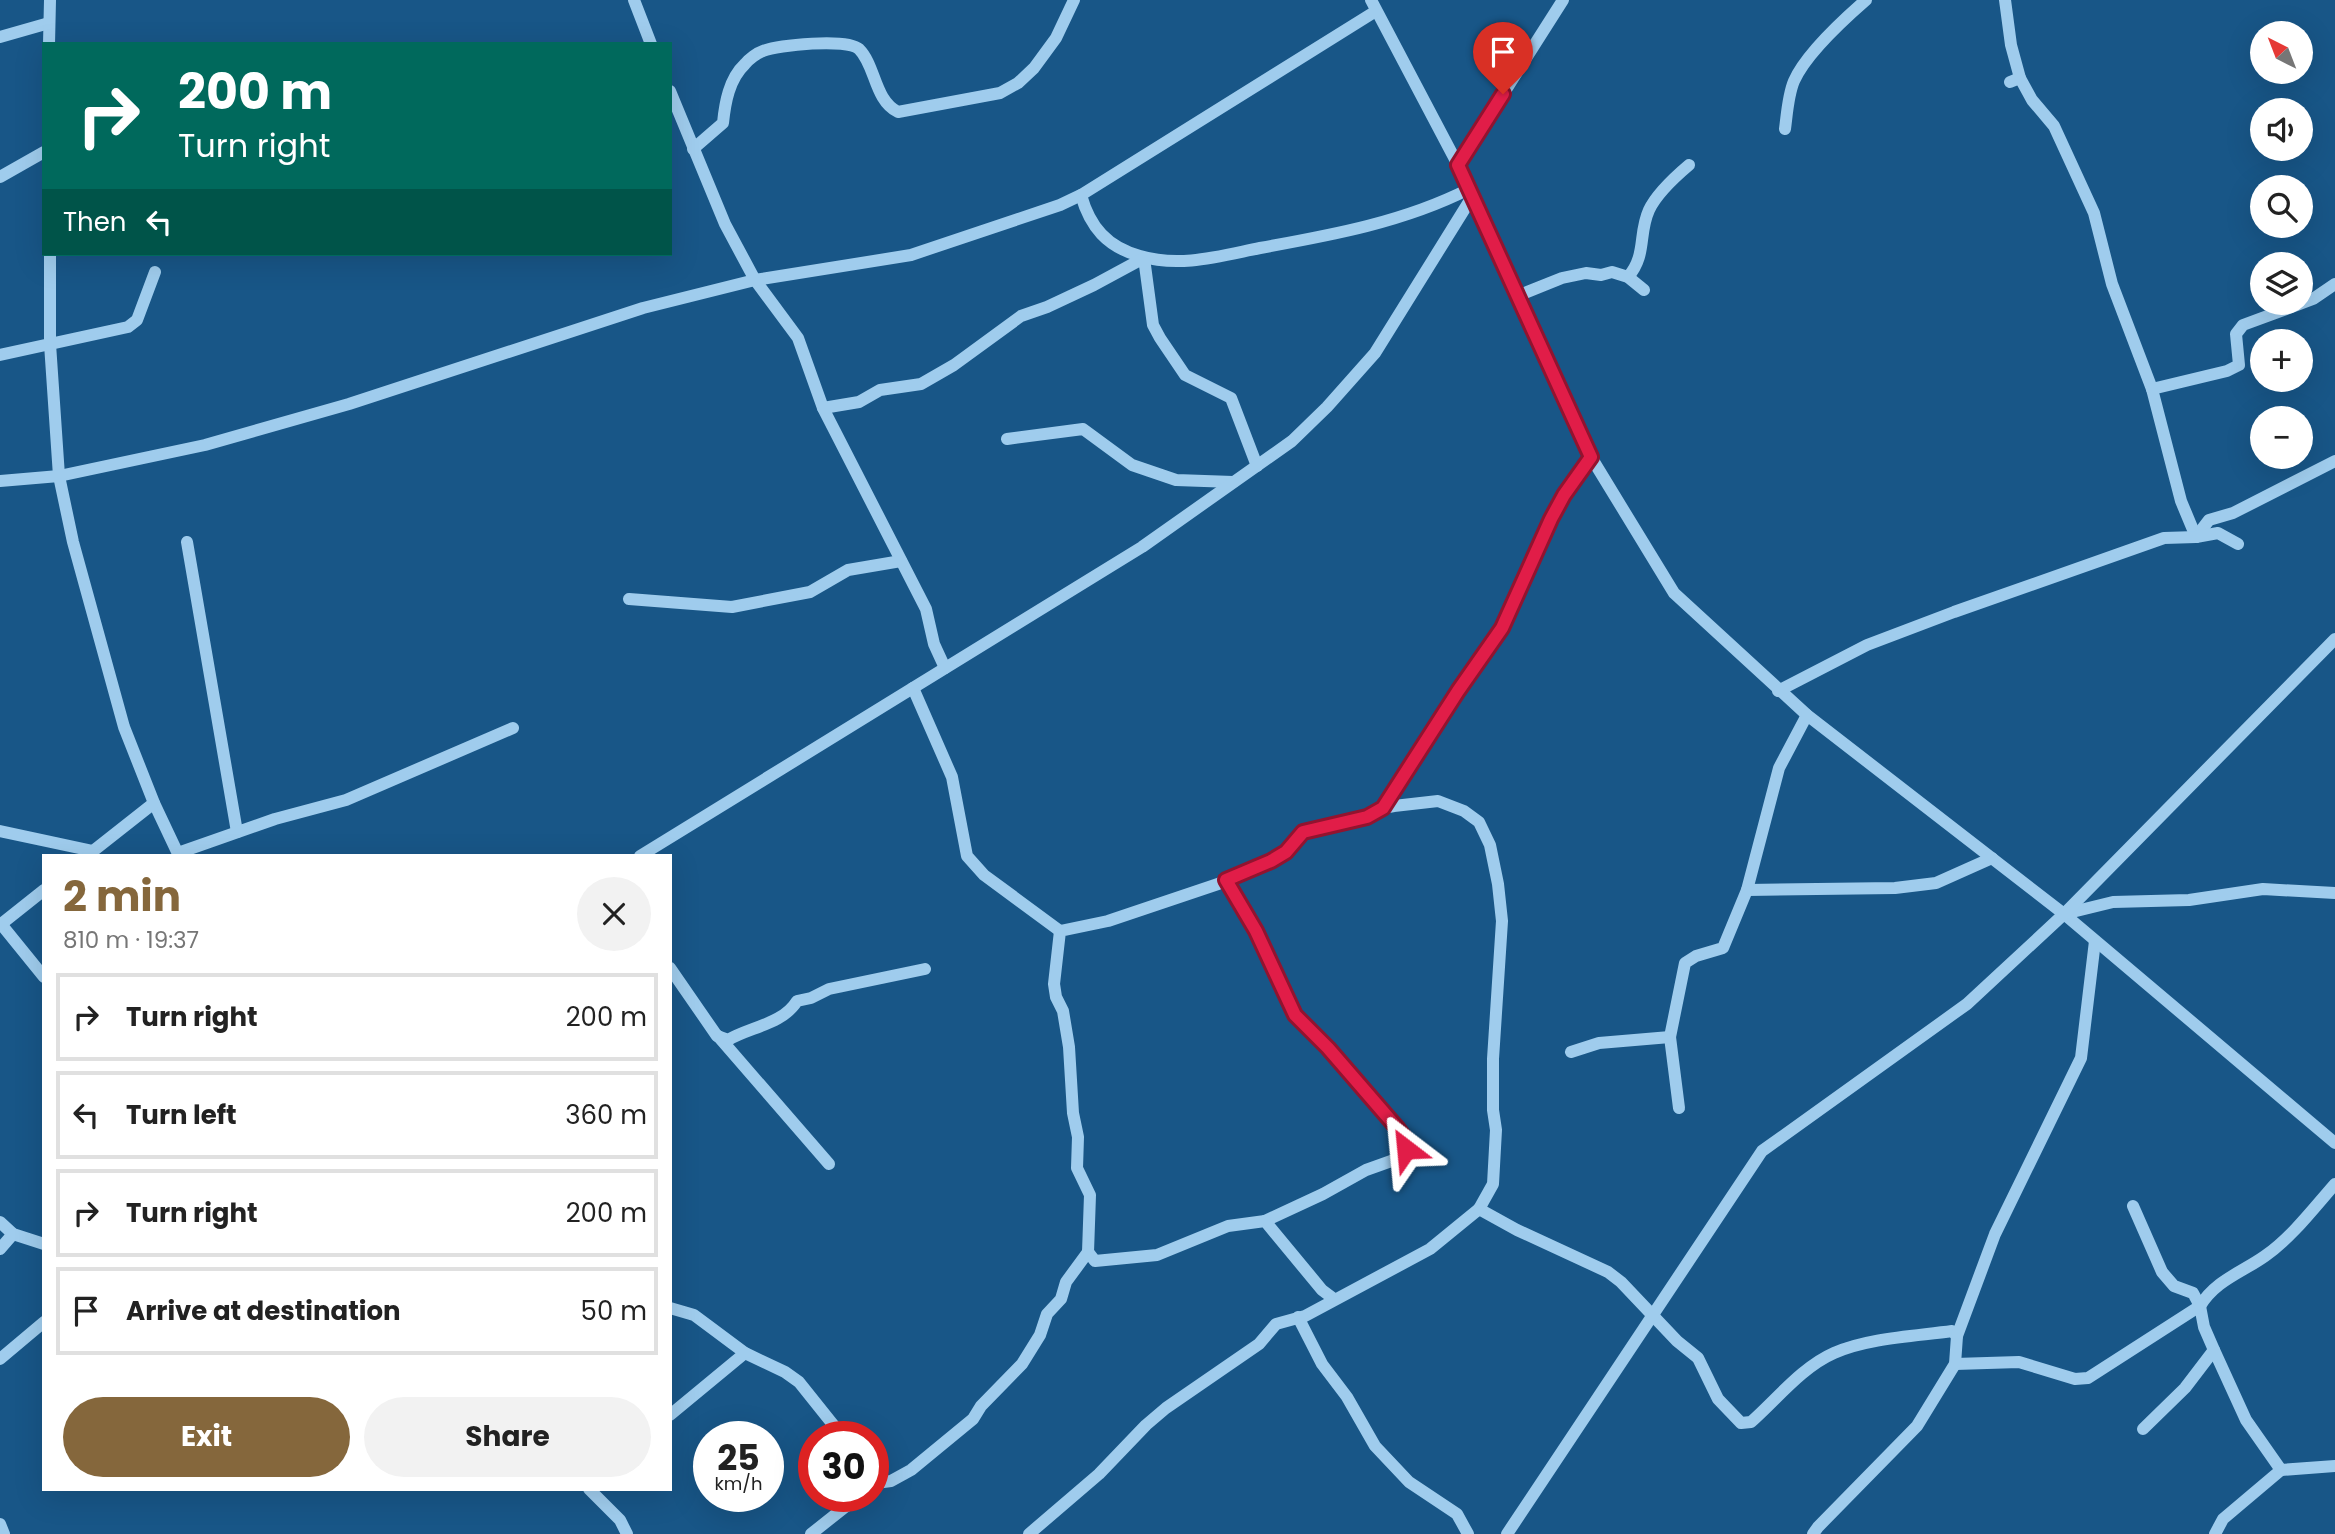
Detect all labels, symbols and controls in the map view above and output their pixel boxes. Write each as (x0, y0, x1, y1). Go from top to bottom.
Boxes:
north arrow (2250, 21, 2314, 84)
map controls (2250, 21, 2313, 469)
pin (1473, 22, 1533, 94)
icon: arrive (1484, 33, 1522, 71)
text: 200 m (178, 58, 332, 126)
icon: right (63, 70, 154, 161)
button: sound (2250, 98, 2313, 161)
text: Turn right (178, 123, 330, 168)
button: search (2250, 175, 2313, 238)
icon: left (140, 203, 178, 241)
text: Then (63, 204, 126, 240)
button: layers (2250, 252, 2313, 315)
button: + (2250, 329, 2313, 392)
button: − (2250, 406, 2313, 469)
text: 2 min (63, 867, 181, 926)
button: close (577, 877, 651, 951)
text: 810 m · 19:37 (63, 924, 199, 956)
icon: right (67, 998, 105, 1036)
text: Turn right (126, 999, 258, 1035)
text: 200 m (566, 999, 647, 1035)
icon: left (67, 1096, 105, 1134)
text: Turn left (126, 1097, 237, 1133)
text: 360 m (565, 1097, 647, 1133)
position arrow (1369, 1112, 1443, 1186)
icon: right (67, 1194, 105, 1232)
text: Turn right (126, 1195, 258, 1231)
text: 200 m (566, 1195, 647, 1231)
icon: arrive (67, 1292, 105, 1330)
text: Arrive at destination (126, 1293, 401, 1329)
text: 50 m (581, 1293, 647, 1329)
button: Exit (63, 1397, 350, 1477)
button: Share (364, 1397, 651, 1477)
speed limit sign: 30 (798, 1421, 889, 1512)
text: 25 (717, 1433, 760, 1482)
text: km/h (715, 1471, 762, 1496)

